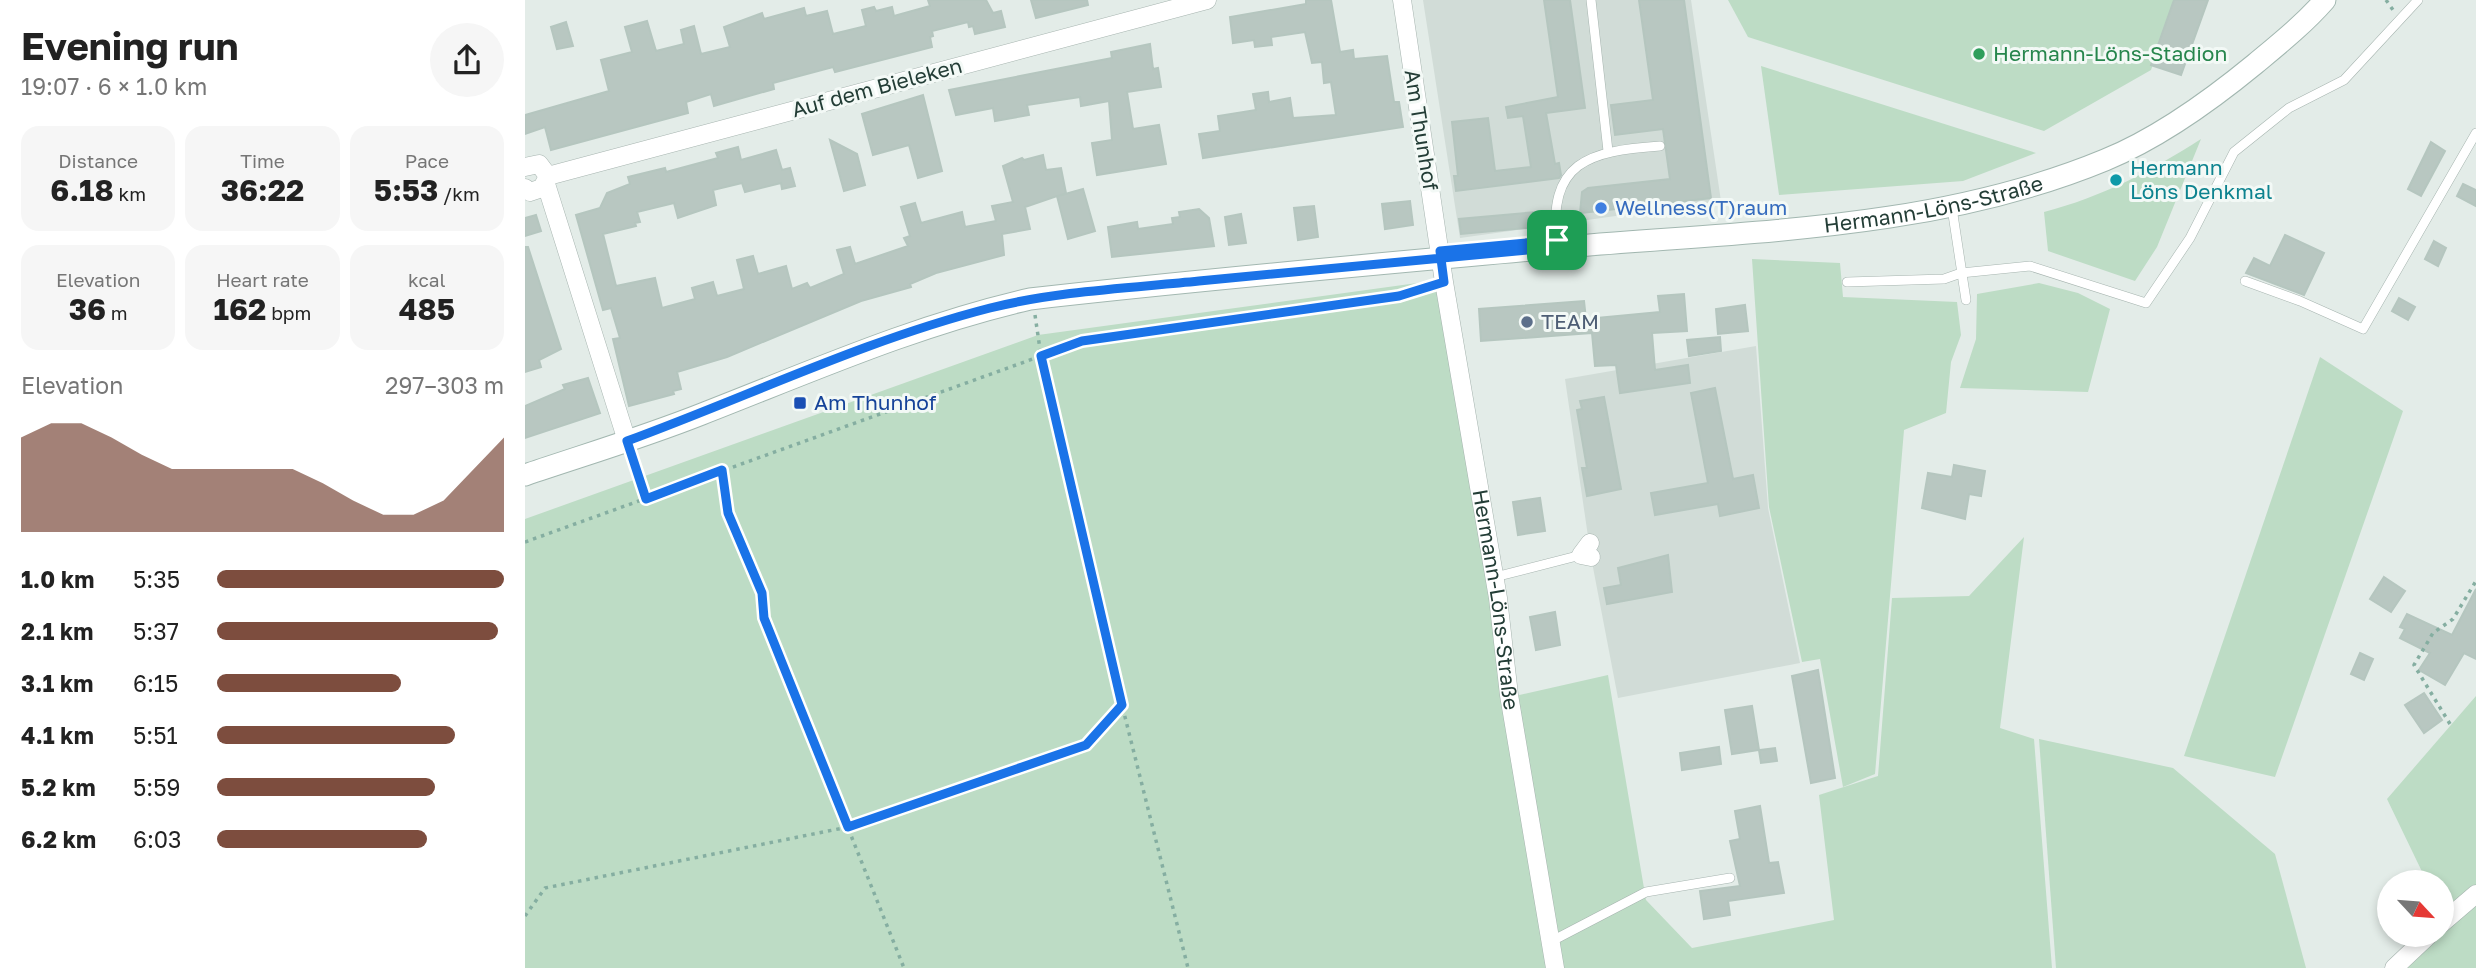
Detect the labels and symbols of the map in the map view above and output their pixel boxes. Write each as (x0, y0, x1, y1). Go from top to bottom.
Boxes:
place label: Hermann-Löns-Stadion (1993, 40, 2227, 66)
marker: Hermann-Löns-Stadion (1971, 46, 1987, 62)
street label: Auf dem Bieleken (789, 52, 965, 122)
street label: Am Thunhof (1400, 67, 1444, 193)
place label: Hermann Löns Denkmal (2130, 154, 2273, 204)
street label: Hermann-Löns-Straße (1822, 169, 2046, 238)
marker: Hermann Löns Denkmal (2108, 172, 2124, 188)
place label: Wellness(T)raum (1615, 194, 1787, 220)
marker: Wellness(T)raum (1593, 200, 1609, 216)
pin (1527, 210, 1587, 270)
place label: TEAM (1541, 308, 1599, 334)
marker: TEAM (1519, 314, 1535, 330)
place label: Am Thunhof (814, 389, 937, 415)
marker: Am Thunhof (792, 395, 808, 411)
street label: Hermann-Löns-Straße (1468, 487, 1525, 712)
north arrow (2377, 870, 2453, 947)

